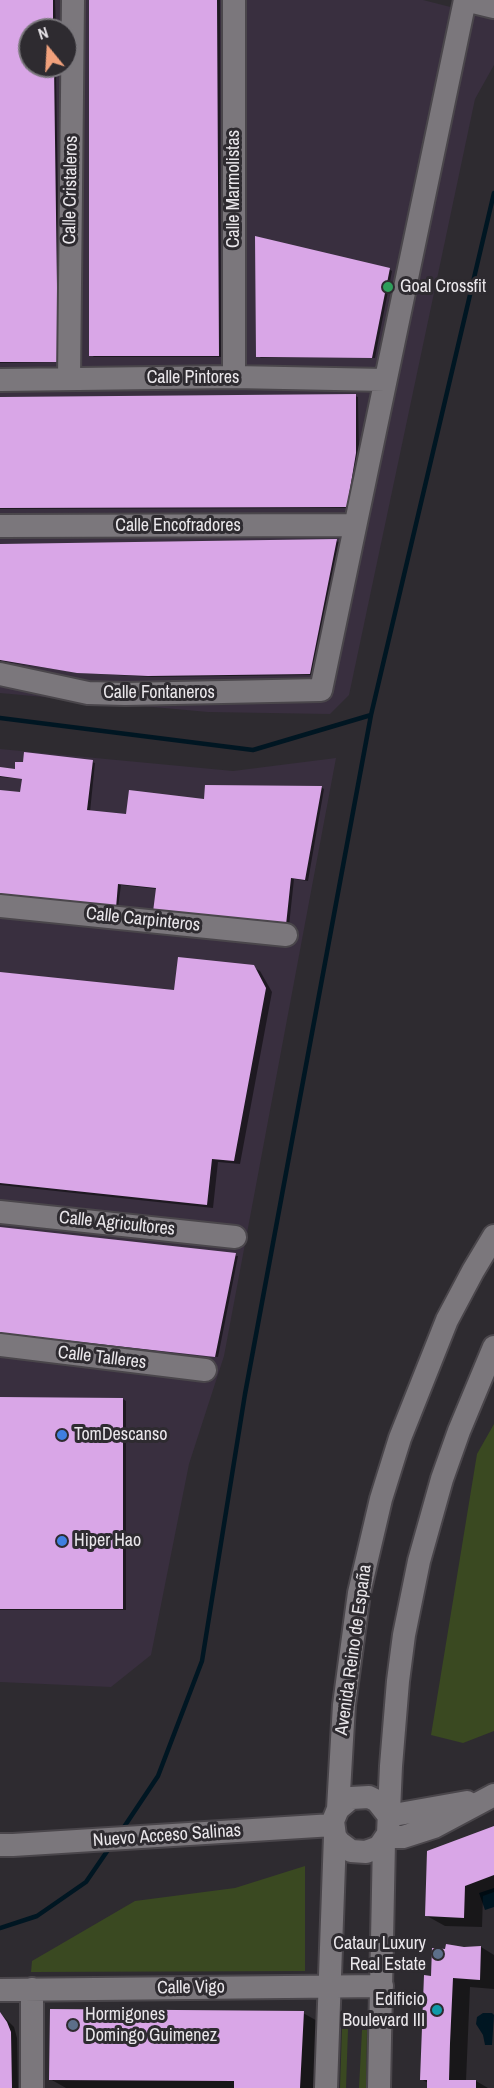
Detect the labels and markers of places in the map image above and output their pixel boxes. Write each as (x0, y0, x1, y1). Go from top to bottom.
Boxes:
place label: Goal Crossfit (400, 276, 486, 298)
marker: Goal Crossfit (381, 280, 395, 294)
place label: TomDescanso (74, 1424, 168, 1446)
marker: TomDescanso (55, 1428, 69, 1442)
place label: Hiper Hao (74, 1530, 141, 1552)
marker: Hiper Hao (55, 1534, 69, 1548)
place label: Cataur Luxury Real Estate (333, 1933, 426, 1976)
marker: Cataur Luxury Real Estate (431, 1947, 445, 1961)
place label: Edificio Boulevard III (342, 1989, 425, 2032)
marker: Edificio Boulevard III (430, 2003, 444, 2017)
place label: Hormigones Domingo Guimenez (85, 2004, 217, 2046)
marker: Hormigones Domingo Guimenez (66, 2018, 80, 2032)

